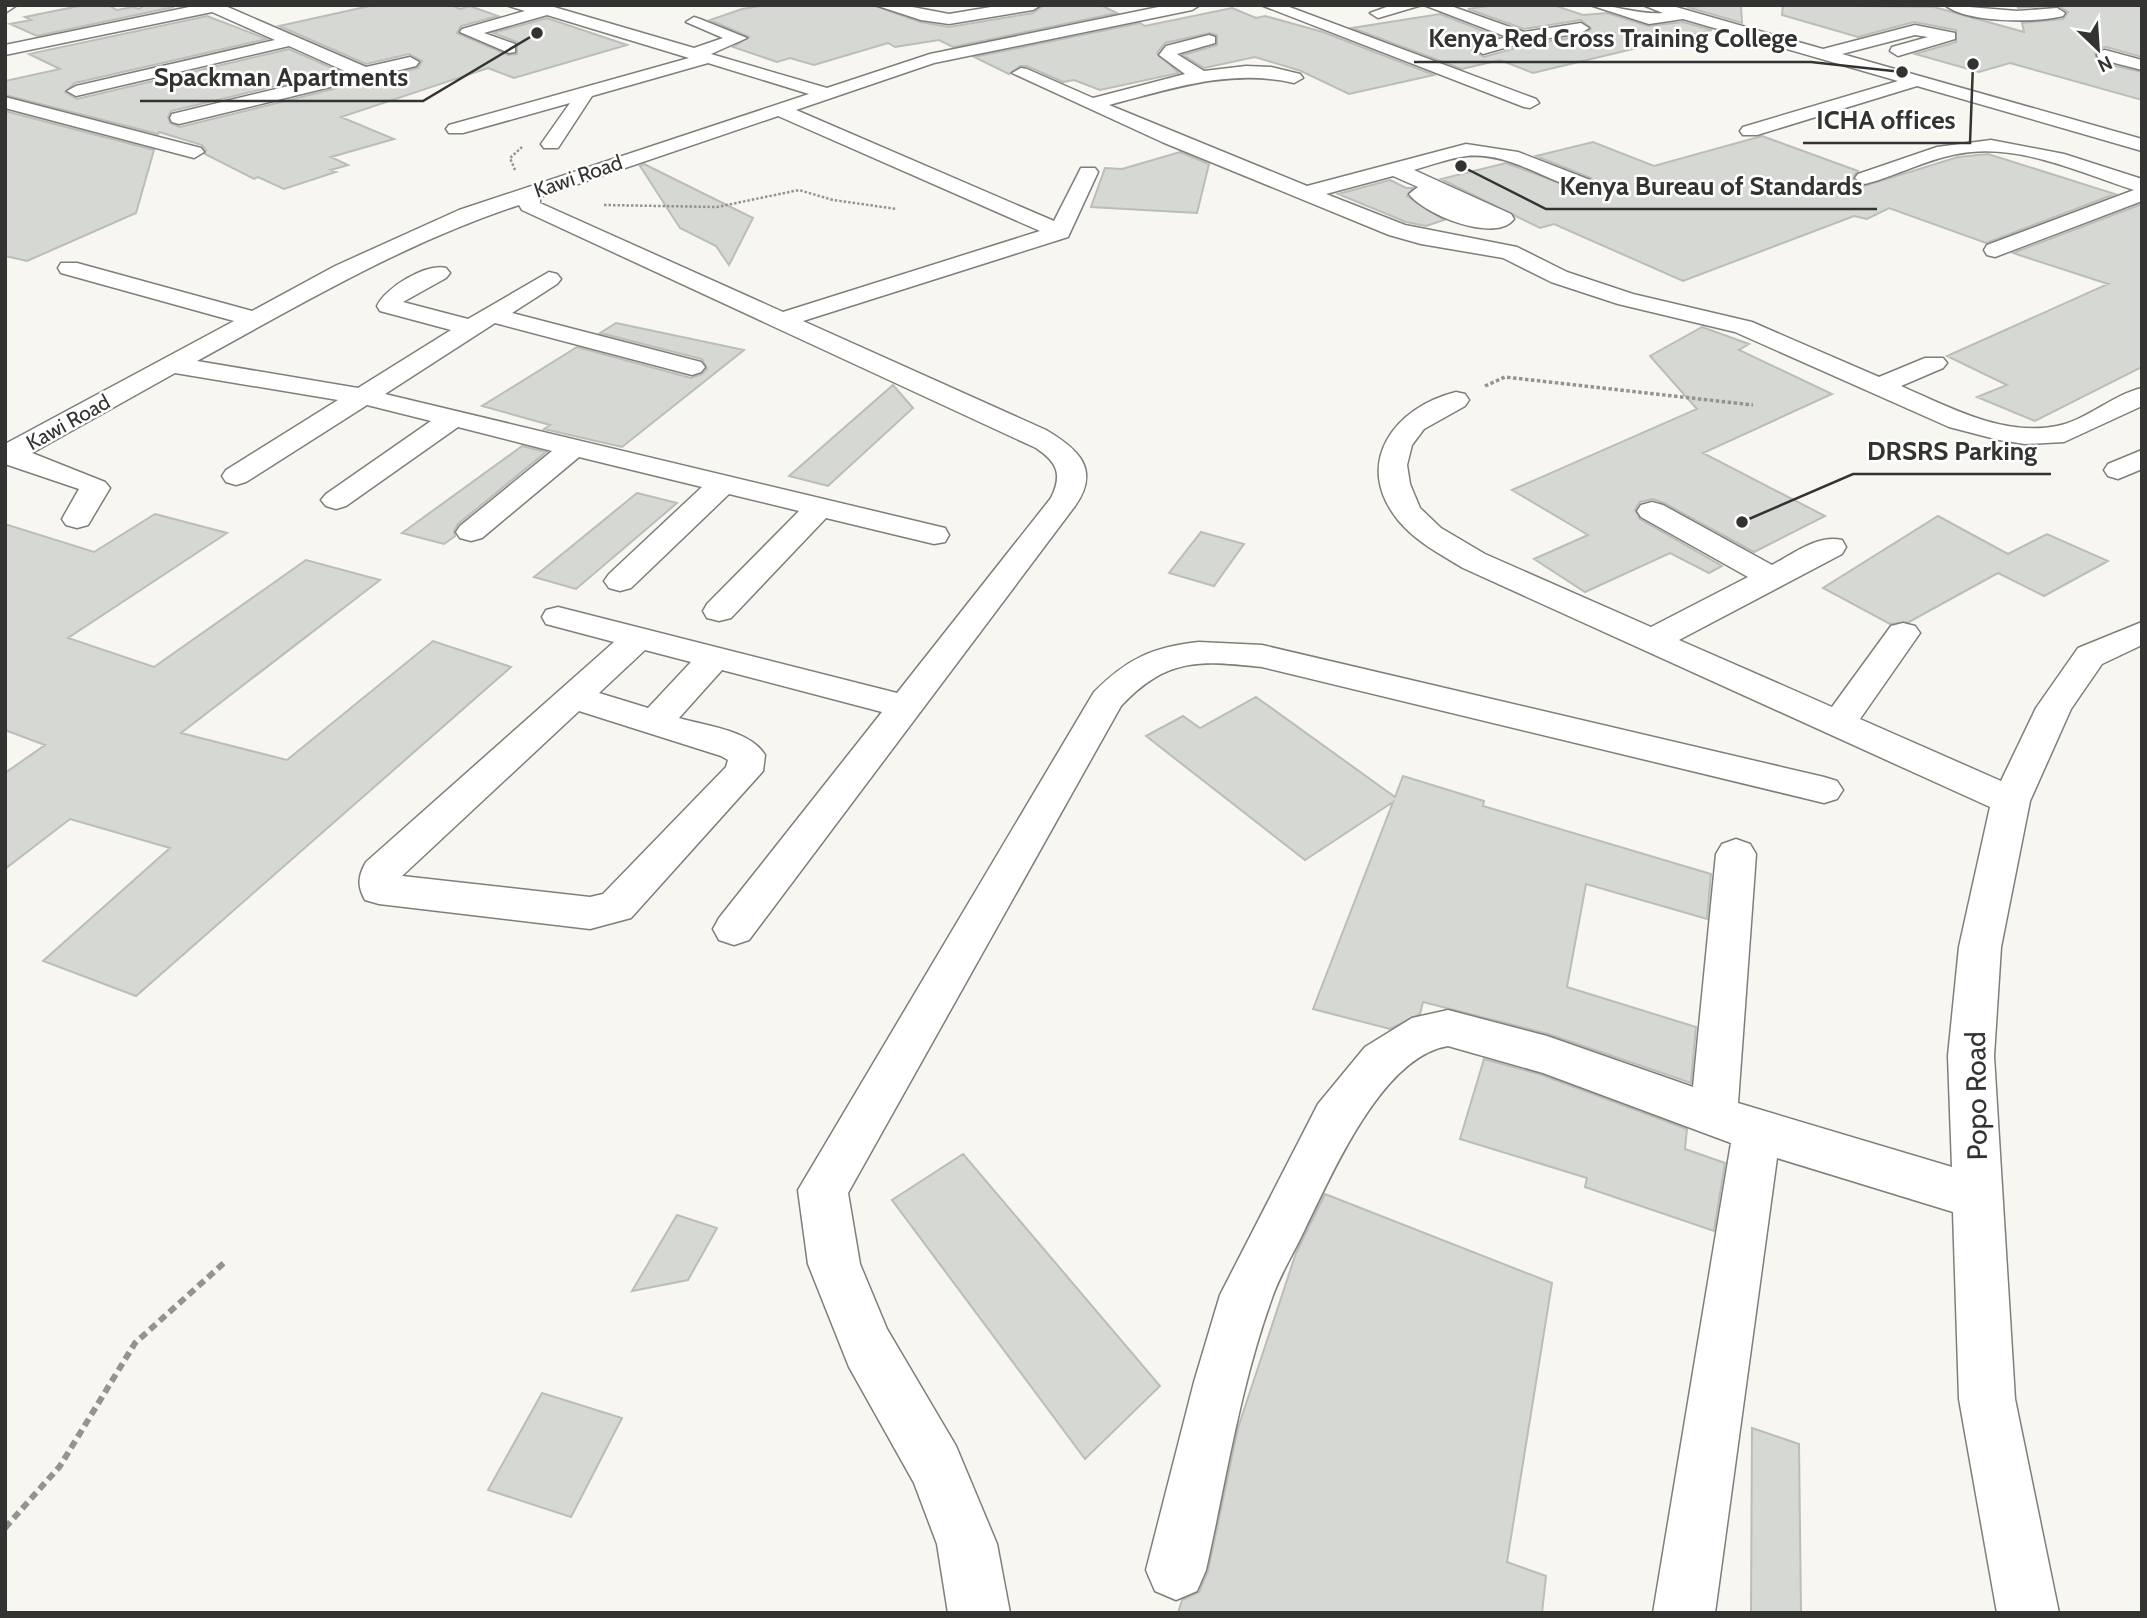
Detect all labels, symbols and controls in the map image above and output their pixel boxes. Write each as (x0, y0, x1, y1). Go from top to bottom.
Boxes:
north arrow (2063, 14, 2133, 84)
callout: Kenya Red Cross Training College (1414, 15, 1811, 62)
text: Kenya Red Cross Training College (1428, 22, 1798, 54)
text: N (2094, 51, 2116, 77)
callout: Spackman Apartments (140, 54, 423, 101)
text: Spackman Apartments (154, 61, 408, 93)
callout: ICHA offices (1803, 96, 1970, 143)
text: ICHA offices (1816, 104, 1956, 136)
street label: Kawi Road (531, 149, 625, 203)
callout: Kenya Bureau of Standards (1546, 162, 1877, 209)
text: Kenya Bureau of Standards (1560, 170, 1862, 202)
street label: Kawi Road (22, 389, 114, 455)
callout: DRSRS Parking (1853, 427, 2051, 474)
text: DRSRS Parking (1867, 435, 2037, 467)
street label: Popo Road (1958, 1031, 1994, 1161)

